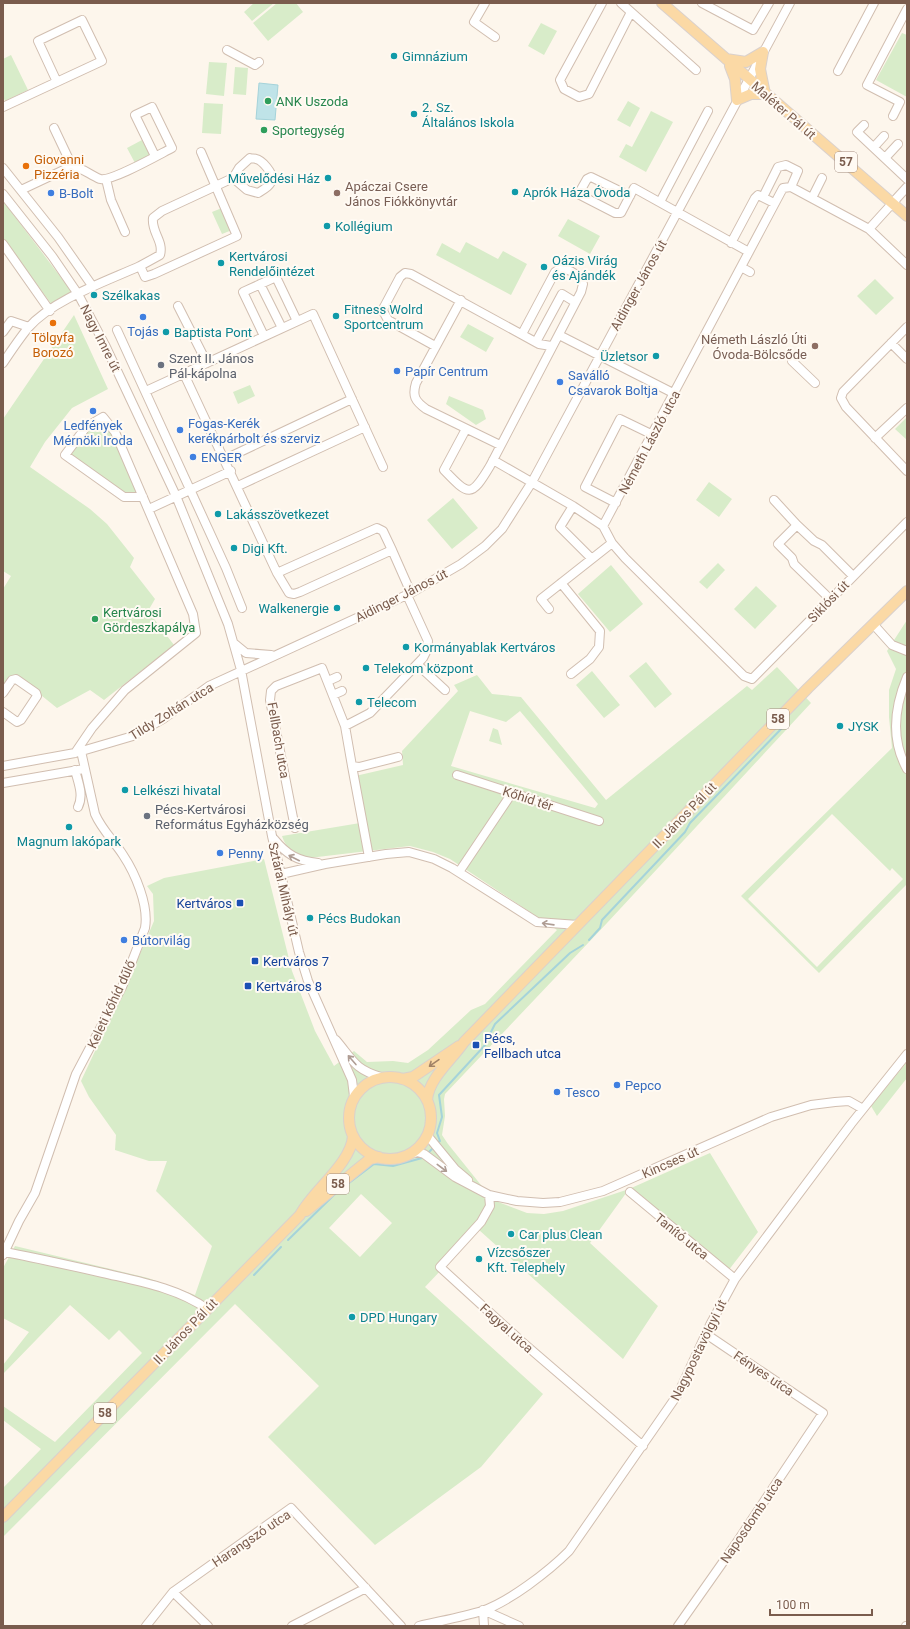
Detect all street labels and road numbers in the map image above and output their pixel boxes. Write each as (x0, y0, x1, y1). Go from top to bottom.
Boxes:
street label: Maléter Pál út (748, 78, 819, 142)
road number: 57 (835, 152, 857, 172)
street label: Aidinger János út (607, 237, 670, 333)
street label: Nagy Imre út (77, 302, 124, 375)
street label: Németh László utca (616, 388, 683, 497)
street label: Aidinger János út (353, 566, 450, 625)
street label: Siklósi út (805, 577, 852, 625)
street label: Tildy Zoltán utca (127, 680, 216, 743)
street label: Fellbach utca (264, 701, 293, 779)
road number: 58 (767, 709, 789, 729)
street label: II. János Pál út (649, 779, 719, 851)
street label: Kőhíd tér (501, 783, 555, 814)
street label: Sztárai Mihály út (265, 841, 302, 937)
street label: Keleti kőhíd dűlő (84, 958, 138, 1051)
street label: Kincses út (640, 1143, 701, 1182)
road number: 58 (327, 1174, 349, 1194)
street label: Tanító utca (652, 1210, 711, 1263)
street label: II. János Pál út (150, 1295, 220, 1367)
street label: Nagypostavölgyi út (667, 1297, 729, 1403)
street label: Fagyal utca (477, 1301, 536, 1356)
street label: Fényes utca (731, 1348, 797, 1399)
road number: 58 (94, 1403, 116, 1423)
street label: Naposdomb utca (717, 1475, 786, 1566)
street label: Harangszó utca (209, 1507, 293, 1570)

